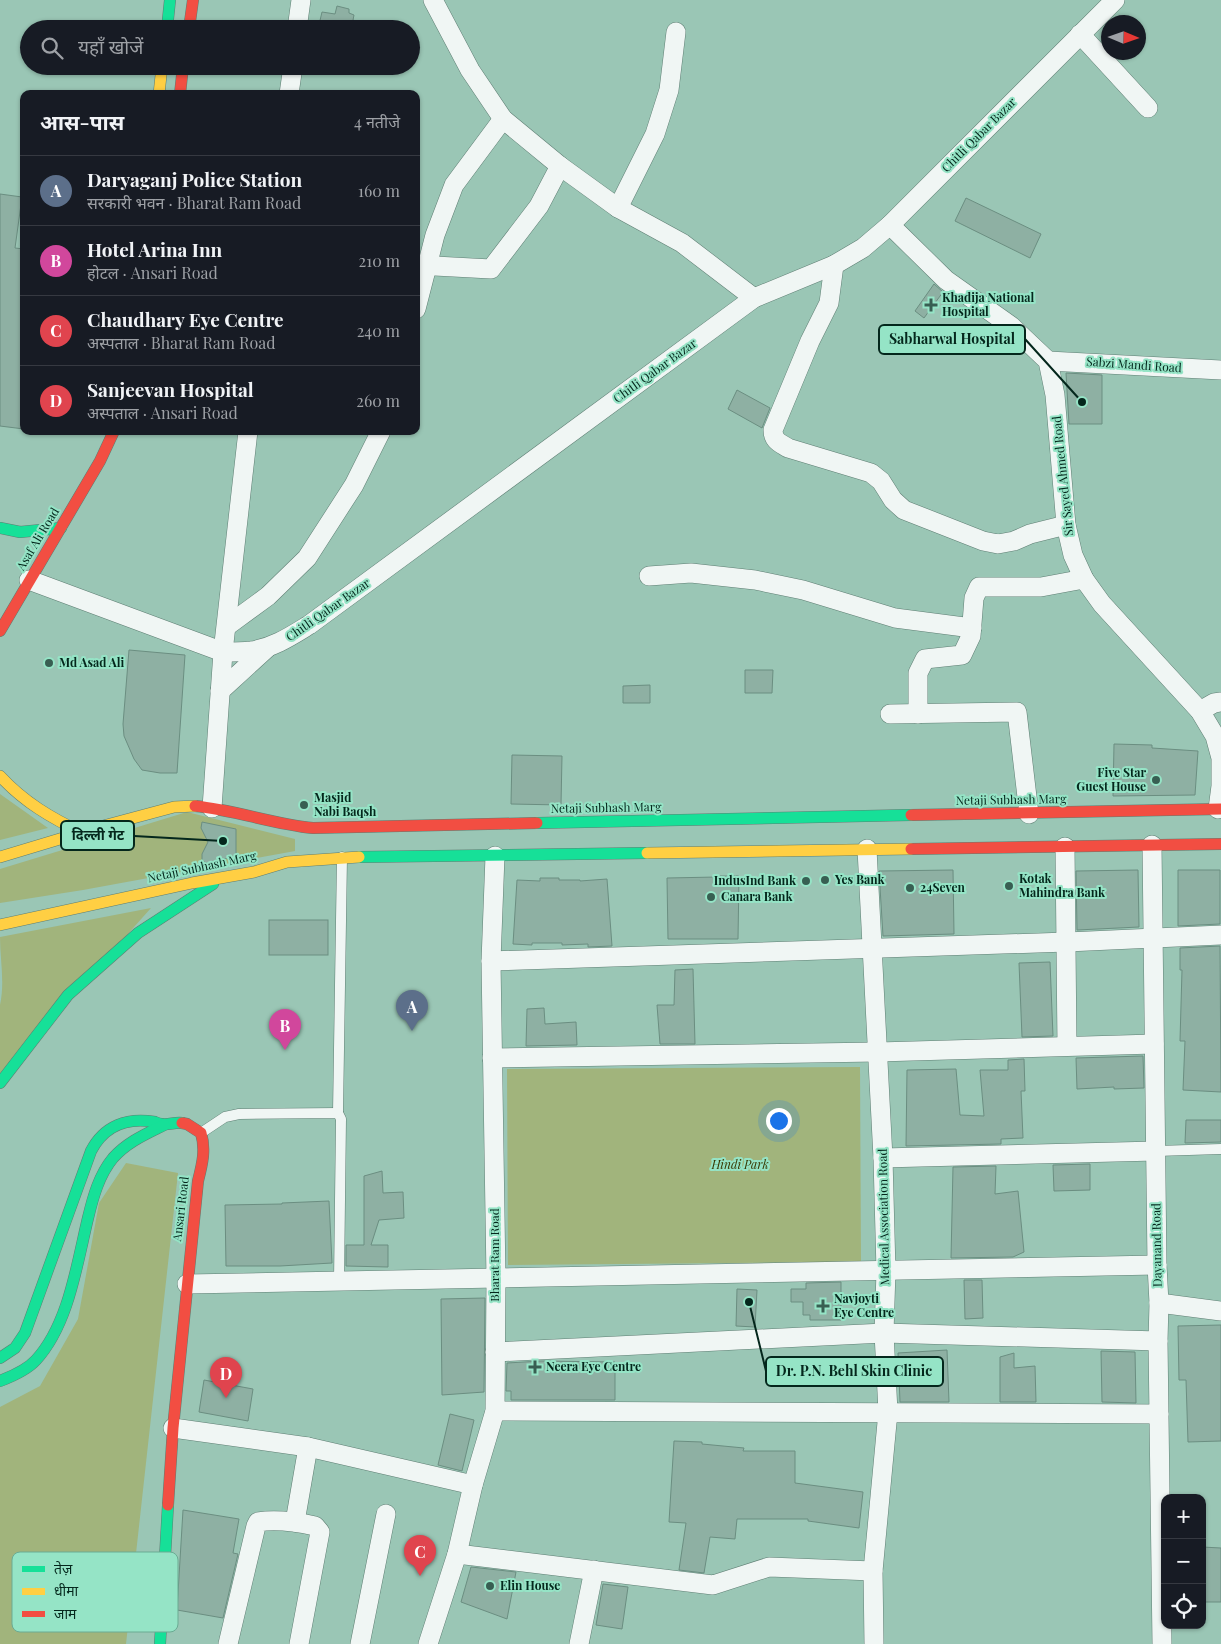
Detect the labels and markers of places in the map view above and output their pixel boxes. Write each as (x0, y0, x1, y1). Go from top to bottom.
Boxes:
place label: Khadija National Hospital (942, 289, 1035, 319)
marker: Khadija National Hospital (924, 298, 938, 312)
callout: Sabharwal Hospital (879, 325, 1025, 354)
place label: Md Asad Ali (59, 654, 124, 670)
marker: Md Asad Ali (43, 657, 55, 669)
place label: Five Star Guest House (1076, 764, 1146, 794)
marker: Five Star Guest House (1150, 774, 1162, 786)
place label: Masjid Nabi Baqsh (314, 789, 377, 819)
marker: Masjid Nabi Baqsh (298, 799, 310, 811)
callout: दिल्ली गेट (61, 821, 134, 850)
place label: Kotak Mahindra Bank (1019, 870, 1106, 900)
place label: Yes Bank (834, 871, 886, 887)
place label: IndusInd Bank (714, 872, 797, 888)
marker: Yes Bank (819, 874, 831, 886)
marker: IndusInd Bank (800, 875, 812, 887)
place label: 24Seven (920, 879, 965, 895)
marker: Kotak Mahindra Bank (1003, 880, 1015, 892)
marker: 24Seven (904, 882, 916, 894)
place label: Canara Bank (721, 888, 793, 904)
marker: Canara Bank (705, 891, 717, 903)
pin: A (396, 990, 428, 1031)
pin: B (269, 1009, 301, 1050)
place label: Navjoyti Eye Centre (834, 1290, 894, 1320)
marker: Navjoyti Eye Centre (816, 1299, 830, 1313)
pin: D (210, 1357, 242, 1398)
callout: Dr. P.N. Behl Skin Clinic (766, 1357, 943, 1386)
place label: Neera Eye Centre (546, 1358, 641, 1374)
marker: Neera Eye Centre (528, 1360, 542, 1374)
pin: C (404, 1535, 436, 1576)
place label: Elin House (500, 1577, 560, 1593)
marker: Elin House (484, 1580, 496, 1592)

